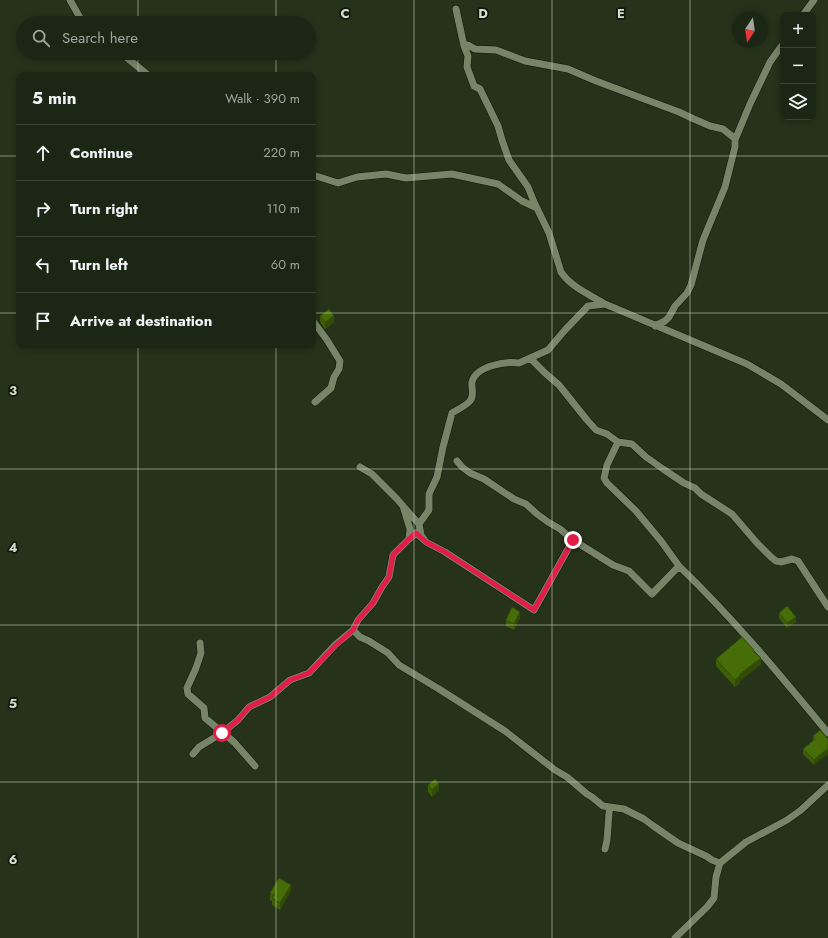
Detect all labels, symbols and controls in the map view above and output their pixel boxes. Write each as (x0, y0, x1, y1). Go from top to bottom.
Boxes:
text: C (340, 4, 350, 23)
text: D (478, 4, 488, 23)
text: E (617, 4, 625, 23)
north arrow (732, 12, 768, 48)
map controls (780, 12, 816, 120)
button: + (780, 12, 816, 48)
search box (16, 16, 316, 60)
icon: search (30, 27, 52, 49)
text: Search here (62, 27, 138, 49)
button: − (780, 48, 816, 84)
button: layers (780, 84, 816, 120)
text: 5 min (32, 86, 76, 110)
text: Walk · 390 m (225, 89, 300, 108)
icon: ahead (32, 142, 54, 164)
text: Continue (70, 142, 133, 164)
text: 220 m (263, 143, 300, 162)
icon: right (32, 198, 54, 220)
text: Turn right (70, 198, 138, 220)
text: 110 m (266, 199, 300, 218)
icon: left (32, 254, 54, 276)
text: Turn left (70, 254, 128, 276)
text: 60 m (271, 255, 300, 274)
icon: arrive (32, 310, 54, 332)
text: Arrive at destination (70, 310, 212, 332)
text: 3 (9, 381, 17, 400)
route end (564, 531, 582, 549)
text: 4 (8, 538, 18, 557)
text: 5 (9, 694, 17, 713)
route start (213, 724, 231, 742)
text: 6 (9, 850, 18, 869)

